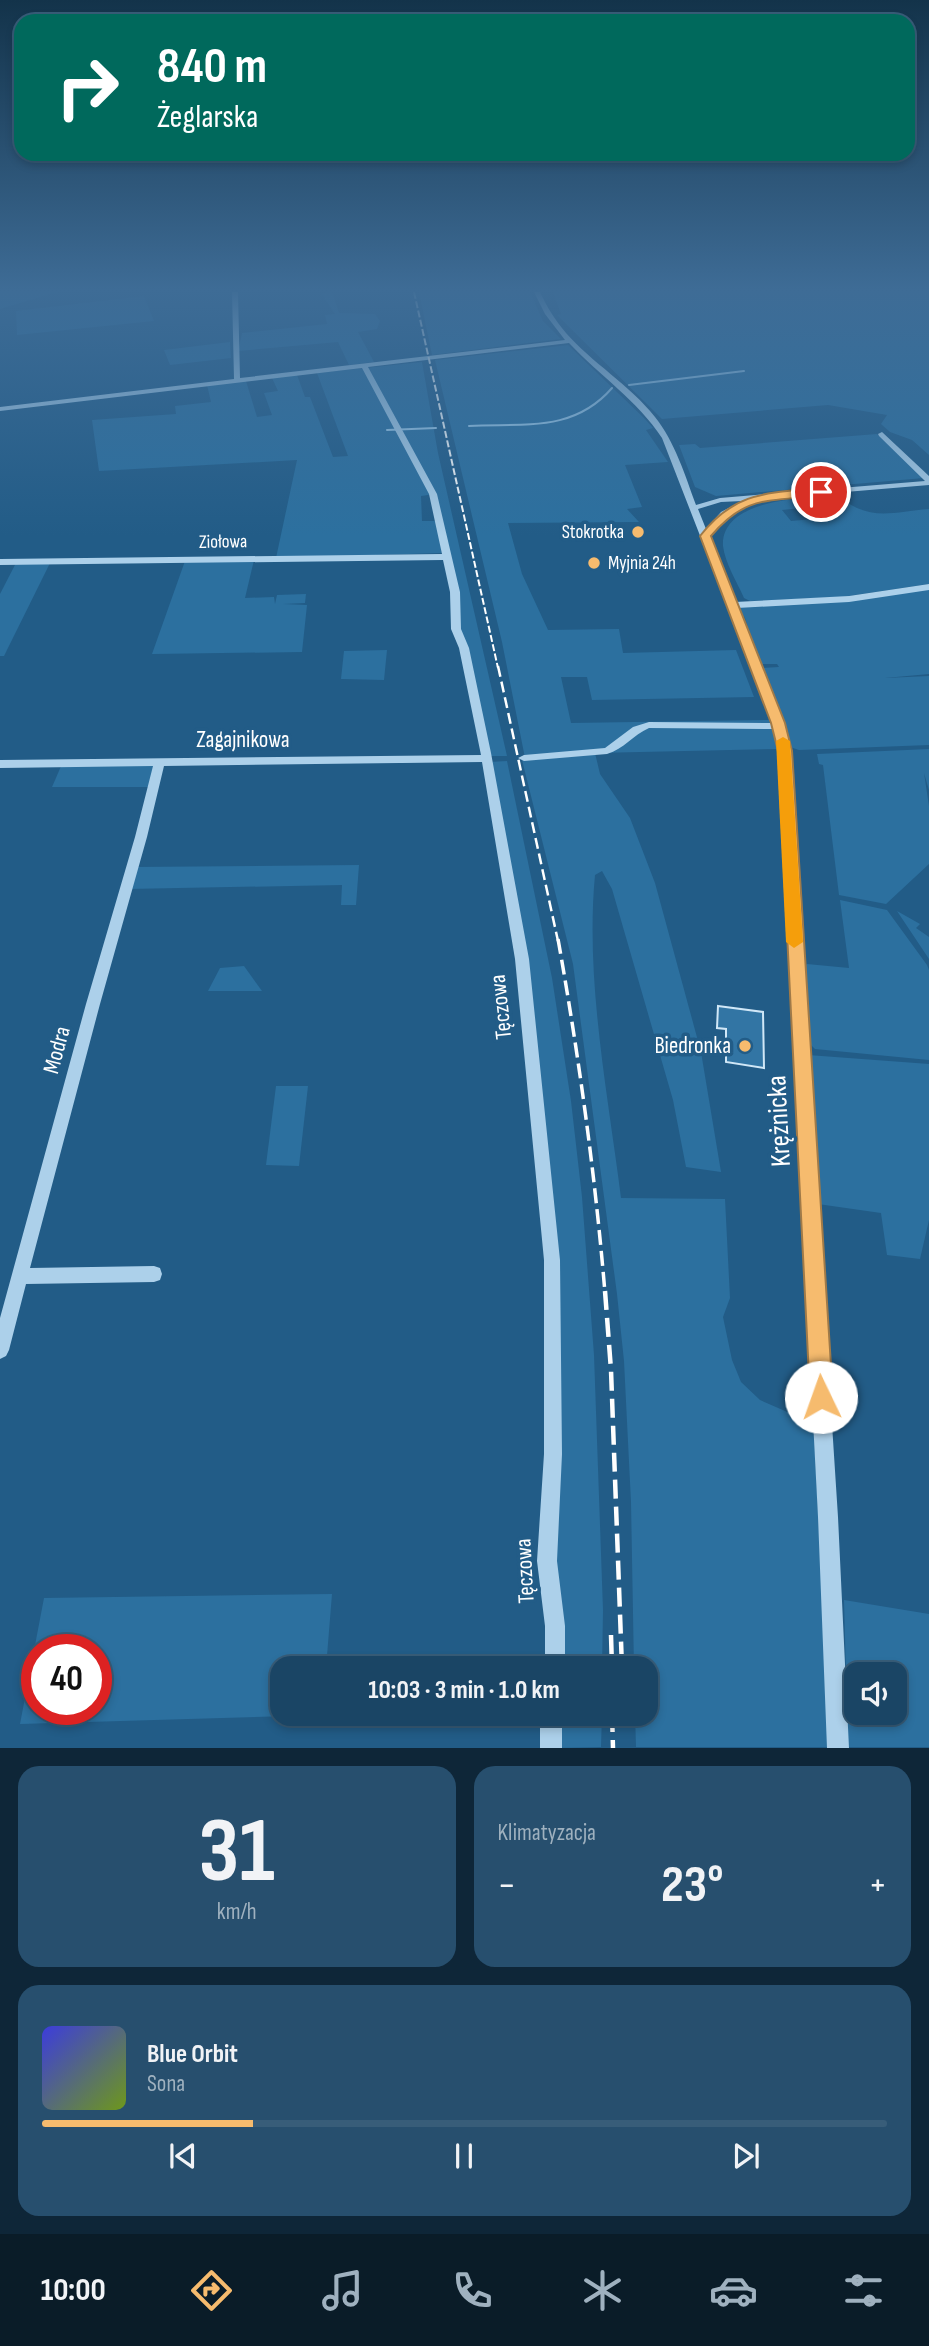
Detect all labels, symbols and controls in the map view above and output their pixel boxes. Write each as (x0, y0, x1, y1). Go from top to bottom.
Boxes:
text: 840 m (157, 38, 267, 97)
icon: right (42, 42, 133, 133)
text: Żeglarska (157, 98, 258, 137)
pin (791, 462, 851, 522)
icon: arrive (802, 473, 840, 511)
place label: Stokrotka (562, 521, 624, 544)
marker: Stokrotka (630, 524, 646, 540)
street label: Ziołowa (199, 530, 247, 554)
place label: Myjnia 24h (608, 552, 676, 575)
marker: Myjnia 24h (586, 555, 602, 571)
street label: Zagajnikowa (196, 726, 290, 754)
street label: Tęczowa (484, 973, 518, 1041)
street label: Modra (37, 1023, 77, 1077)
place label: Biedronka (654, 1032, 731, 1060)
marker: Biedronka (737, 1038, 753, 1054)
street label: Krężnicka (760, 1075, 798, 1167)
position arrow (784, 1360, 858, 1434)
street label: Tęczowa (509, 1538, 541, 1604)
speed limit sign: 40 (21, 1634, 112, 1725)
map controls (844, 1662, 907, 1725)
button: sound (844, 1662, 907, 1725)
text: 10:03 · 3 min · 1.0 km (368, 1675, 560, 1706)
text: 31 (199, 1798, 275, 1907)
text: Klimatyzacja (498, 1819, 596, 1847)
text: 23° (661, 1854, 723, 1917)
text: − (498, 1863, 516, 1908)
text: + (868, 1863, 887, 1908)
text: km/h (217, 1898, 257, 1926)
text: Blue Orbit (147, 2039, 238, 2070)
text: Sona (147, 2070, 185, 2098)
icon: previous (164, 2137, 202, 2175)
icon: pause (445, 2137, 483, 2175)
icon: next (727, 2137, 765, 2175)
icon: directions (187, 2266, 236, 2315)
icon: music (318, 2266, 367, 2315)
icon: phone (448, 2266, 497, 2315)
icon: climate (578, 2266, 627, 2315)
icon: car (709, 2266, 758, 2315)
icon: filters (839, 2266, 888, 2315)
text: 10:00 (41, 2271, 106, 2310)

